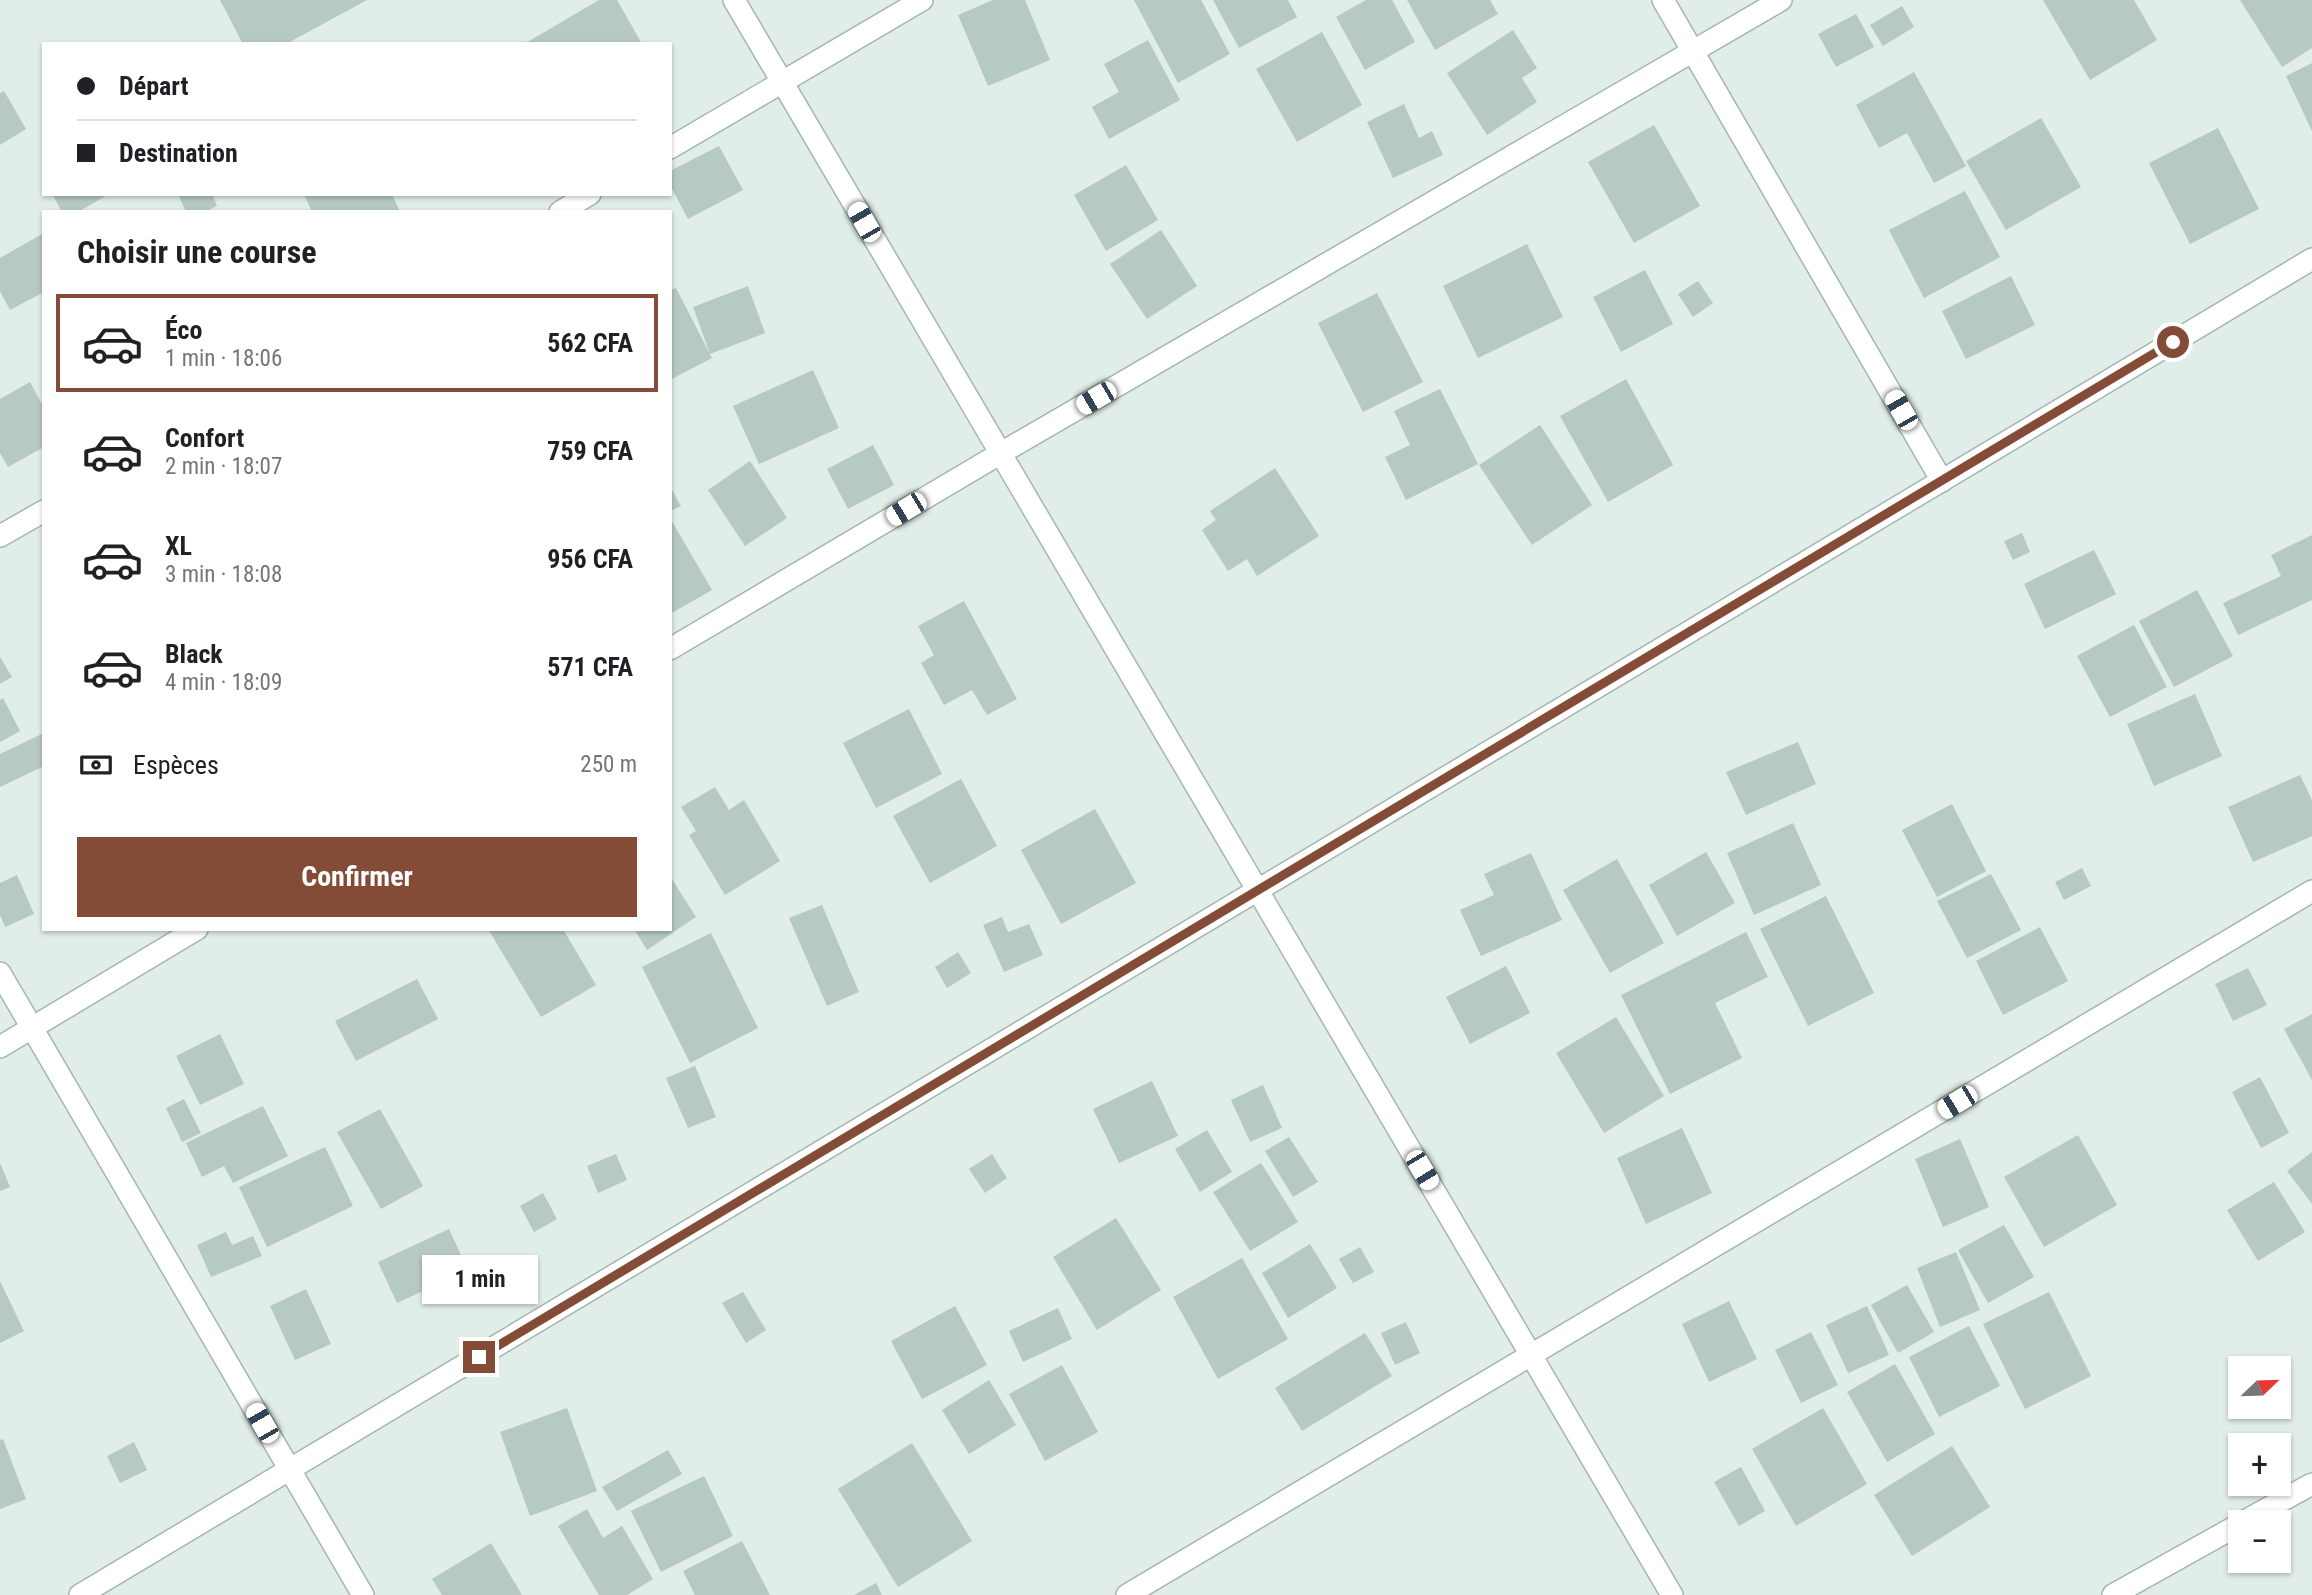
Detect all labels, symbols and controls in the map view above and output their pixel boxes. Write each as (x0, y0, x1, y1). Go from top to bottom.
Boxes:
text: Départ (119, 71, 188, 101)
text: Destination (119, 138, 238, 168)
car (845, 199, 884, 245)
text: Choisir une course (77, 233, 317, 271)
icon: car (81, 312, 144, 375)
text: Éco (165, 315, 202, 345)
route start (2157, 326, 2189, 358)
text: 562 CFA (547, 328, 633, 358)
text: 1 min · 18:06 (165, 345, 282, 372)
car (1073, 378, 1120, 418)
car (1882, 387, 1921, 433)
icon: car (81, 420, 144, 483)
text: Confort (165, 423, 244, 453)
text: 759 CFA (547, 436, 633, 466)
text: 2 min · 18:07 (165, 453, 282, 480)
car (883, 489, 930, 529)
icon: car (81, 528, 144, 591)
text: XL (165, 531, 192, 561)
text: 956 CFA (547, 544, 633, 574)
text: 3 min · 18:08 (165, 561, 282, 588)
icon: car (81, 636, 144, 699)
text: Black (165, 639, 223, 669)
text: 571 CFA (547, 652, 633, 682)
text: 4 min · 18:09 (165, 669, 282, 696)
icon: cash (77, 746, 115, 784)
text: Espèces (133, 750, 219, 780)
text: 250 m (580, 751, 637, 778)
button: Confirmer (77, 837, 637, 917)
car (1934, 1082, 1981, 1122)
car (1403, 1147, 1442, 1193)
callout: 1 min (421, 1256, 537, 1304)
text: 1 min (454, 1266, 506, 1293)
route end (463, 1341, 495, 1373)
north arrow (2228, 1356, 2291, 1419)
map controls (2228, 1356, 2291, 1573)
car (243, 1400, 282, 1446)
button: + (2228, 1433, 2291, 1496)
button: − (2228, 1510, 2291, 1573)

